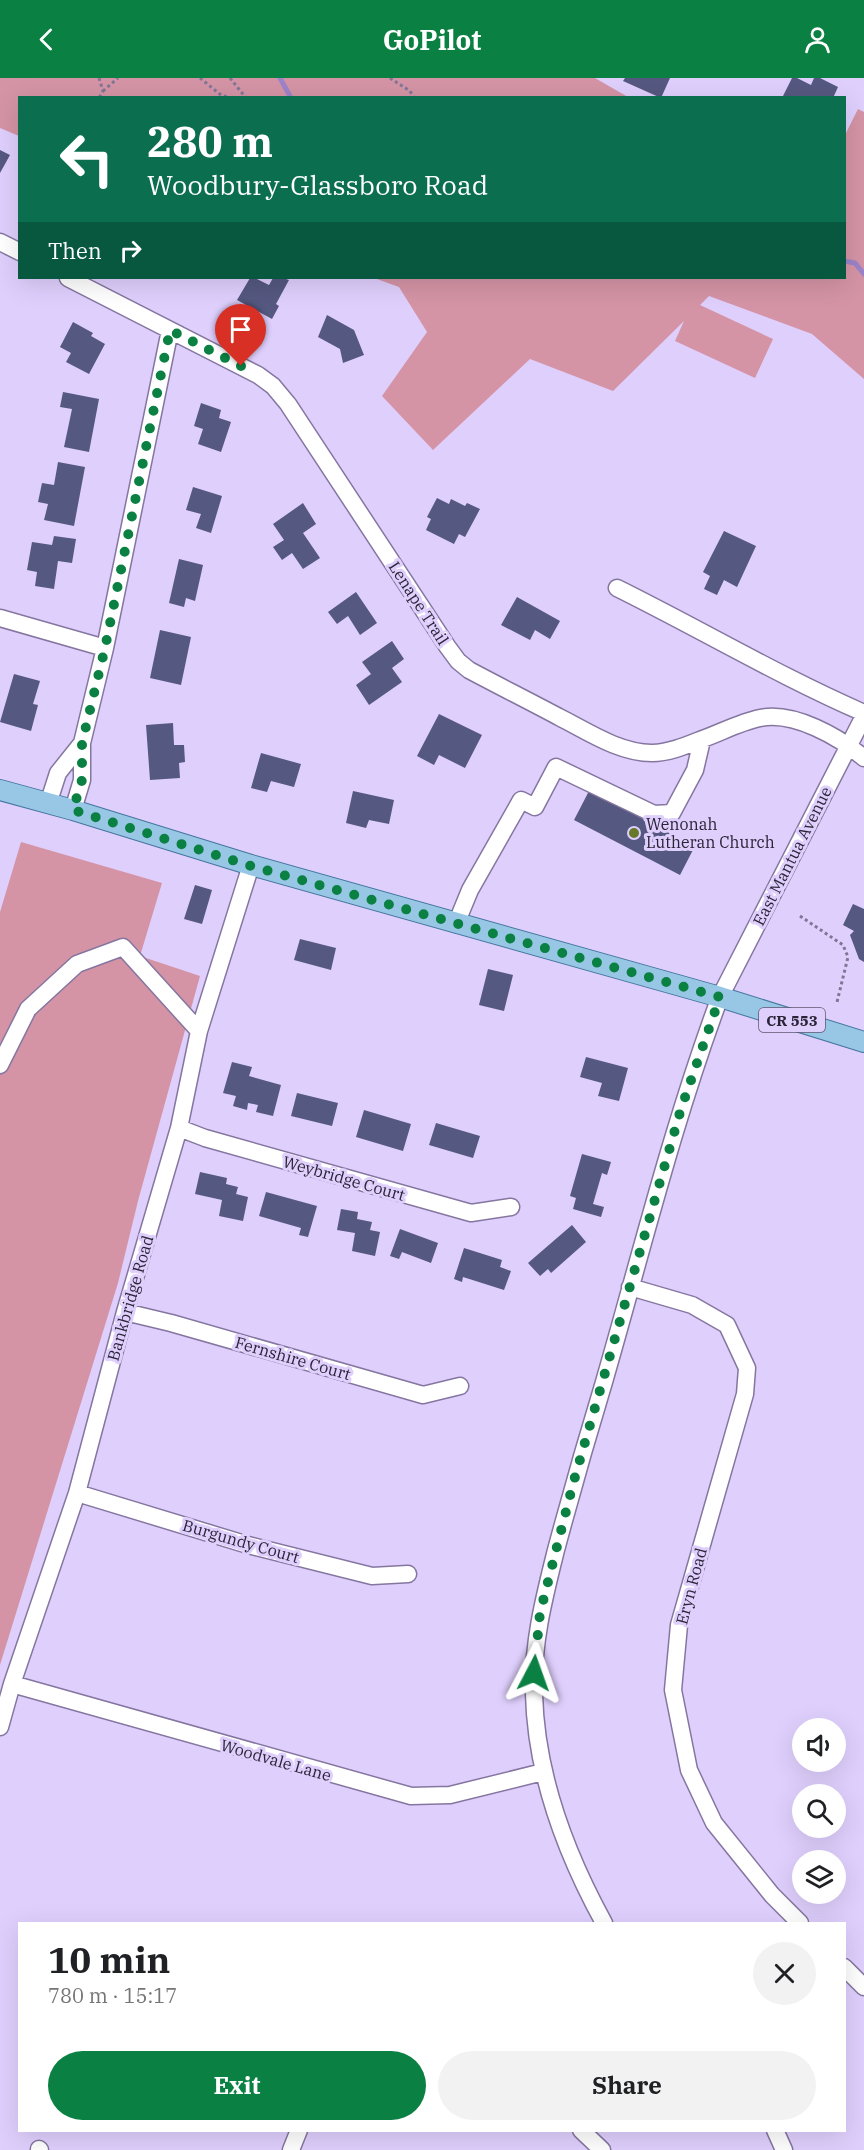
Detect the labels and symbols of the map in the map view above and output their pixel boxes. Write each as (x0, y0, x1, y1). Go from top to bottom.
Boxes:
pin (215, 304, 266, 366)
street label: Lenape Trail (385, 558, 453, 649)
street label: East Mantua Avenue (748, 783, 836, 929)
place label: Wenonah Lutheran Church (646, 814, 775, 852)
marker: Wenonah Lutheran Church (627, 826, 641, 840)
road number: CR 553 (759, 1008, 825, 1032)
street label: Weybridge Court (281, 1151, 408, 1205)
street label: Bankbridge Road (103, 1233, 158, 1363)
street label: Fernshire Court (233, 1332, 354, 1384)
street label: Burgundy Court (180, 1515, 302, 1567)
street label: Eryn Road (671, 1545, 711, 1626)
position arrow (502, 1641, 566, 1705)
street label: Woodvale Lane (218, 1735, 334, 1785)

